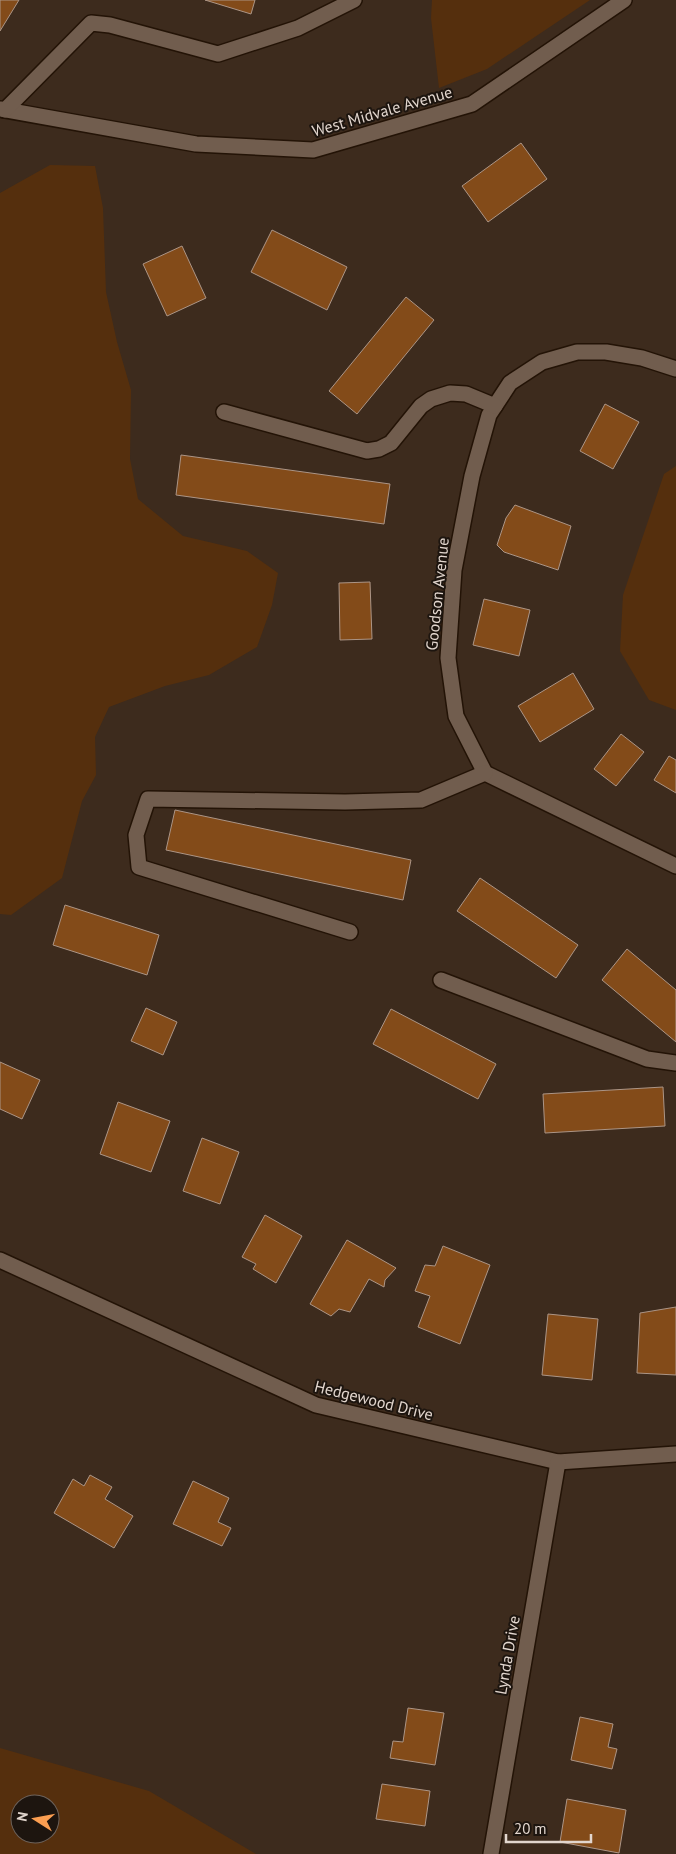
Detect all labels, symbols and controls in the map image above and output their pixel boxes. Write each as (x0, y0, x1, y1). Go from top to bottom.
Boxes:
street label: West Midvale Avenue (310, 81, 454, 141)
street label: Goodson Avenue (421, 537, 453, 651)
street label: Hedgewood Drive (313, 1376, 435, 1424)
street label: Lynda Drive (490, 1614, 524, 1696)
north arrow (10, 1794, 60, 1844)
text: N (13, 1810, 32, 1823)
scale bar (506, 1812, 591, 1844)
text: 20 m (514, 1819, 547, 1838)

